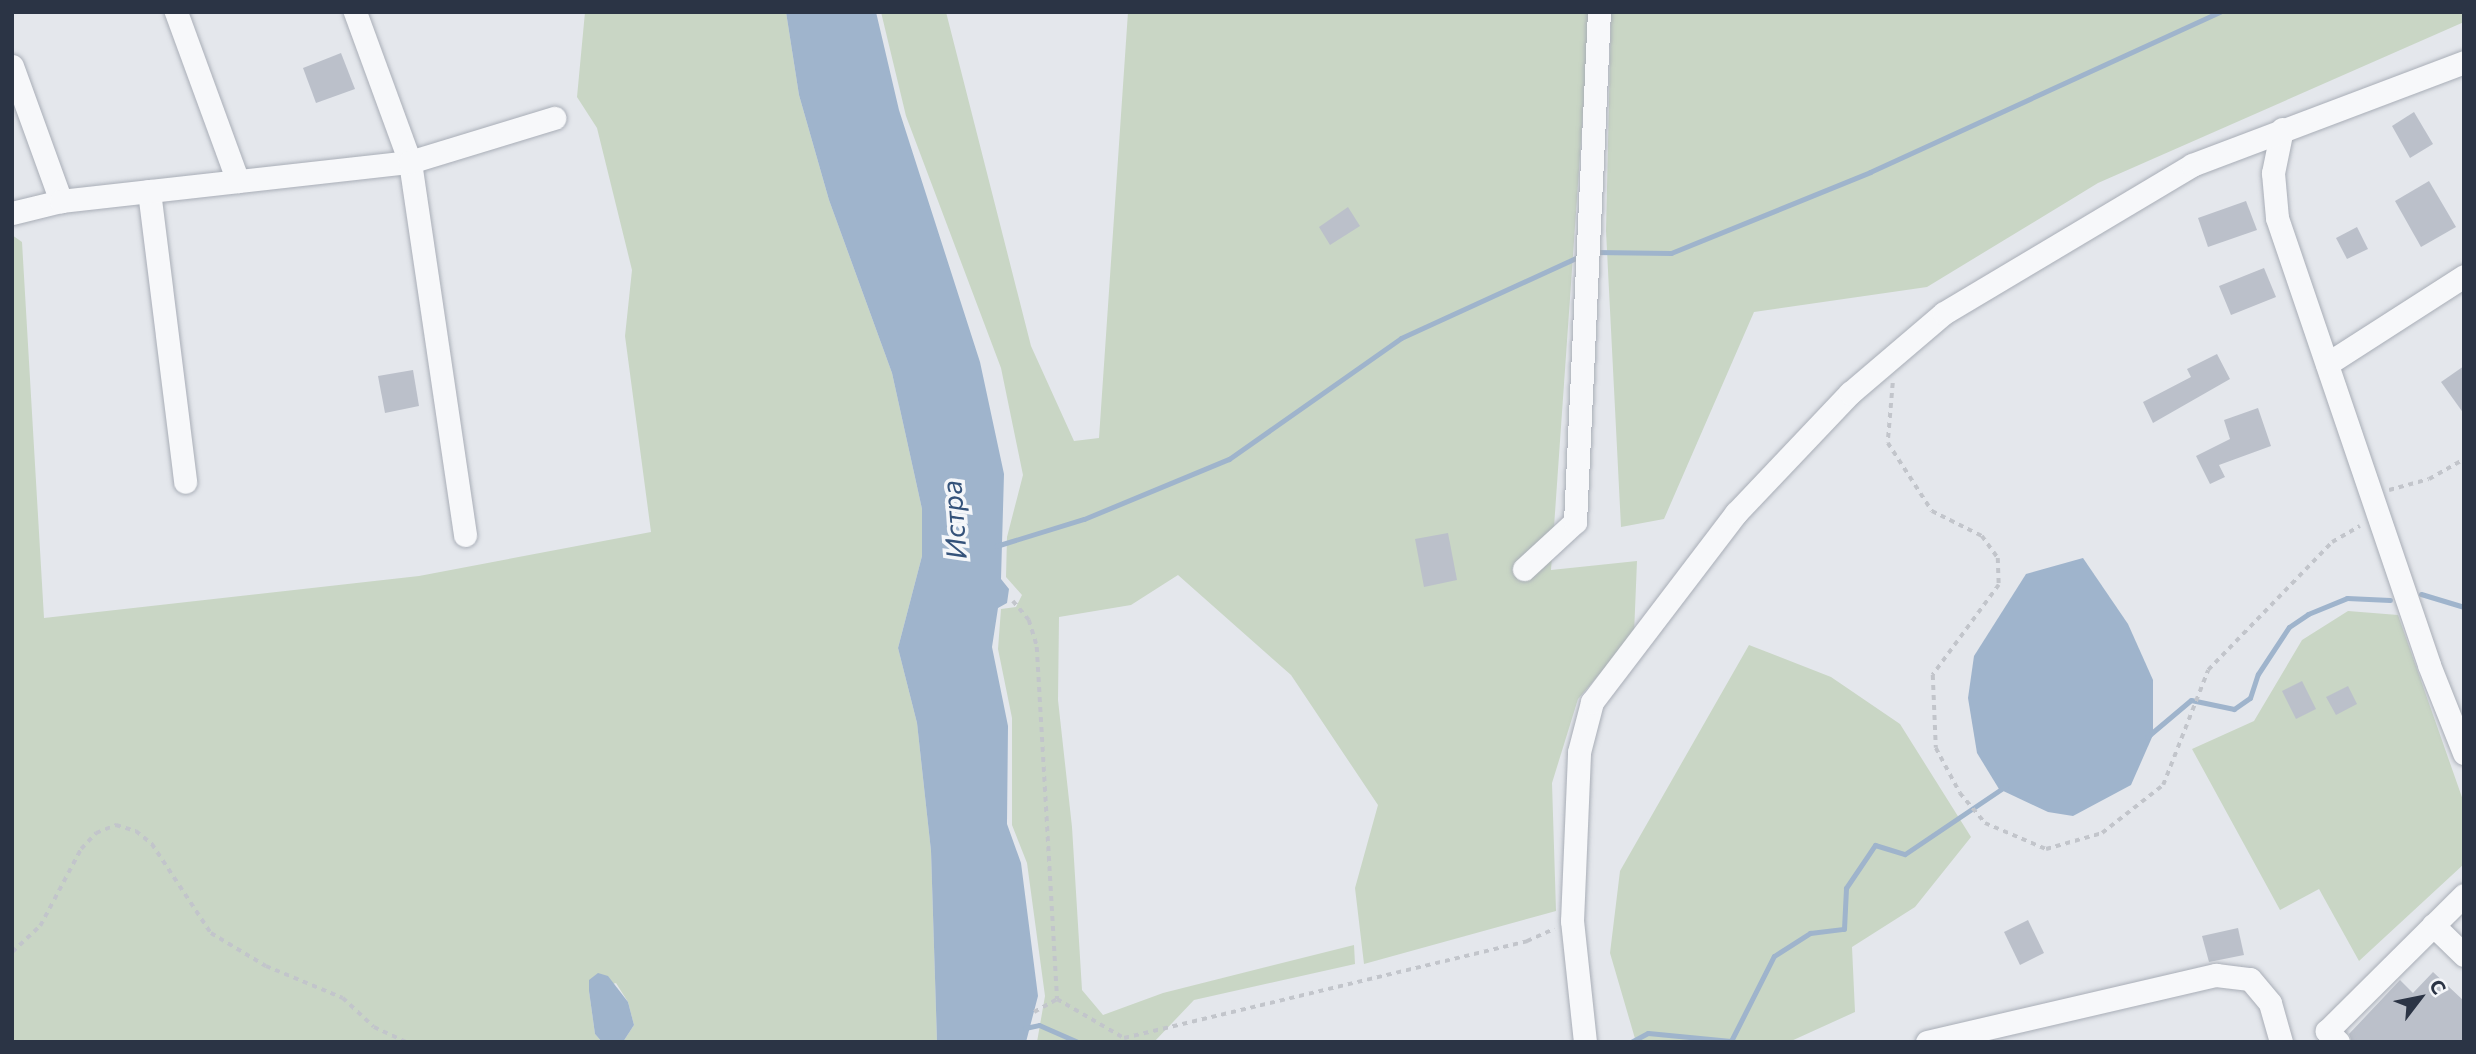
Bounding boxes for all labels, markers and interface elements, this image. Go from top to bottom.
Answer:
water label: Истра [933,479,973,561]
north arrow [2385,963,2455,1033]
text: С [2425,975,2451,998]

